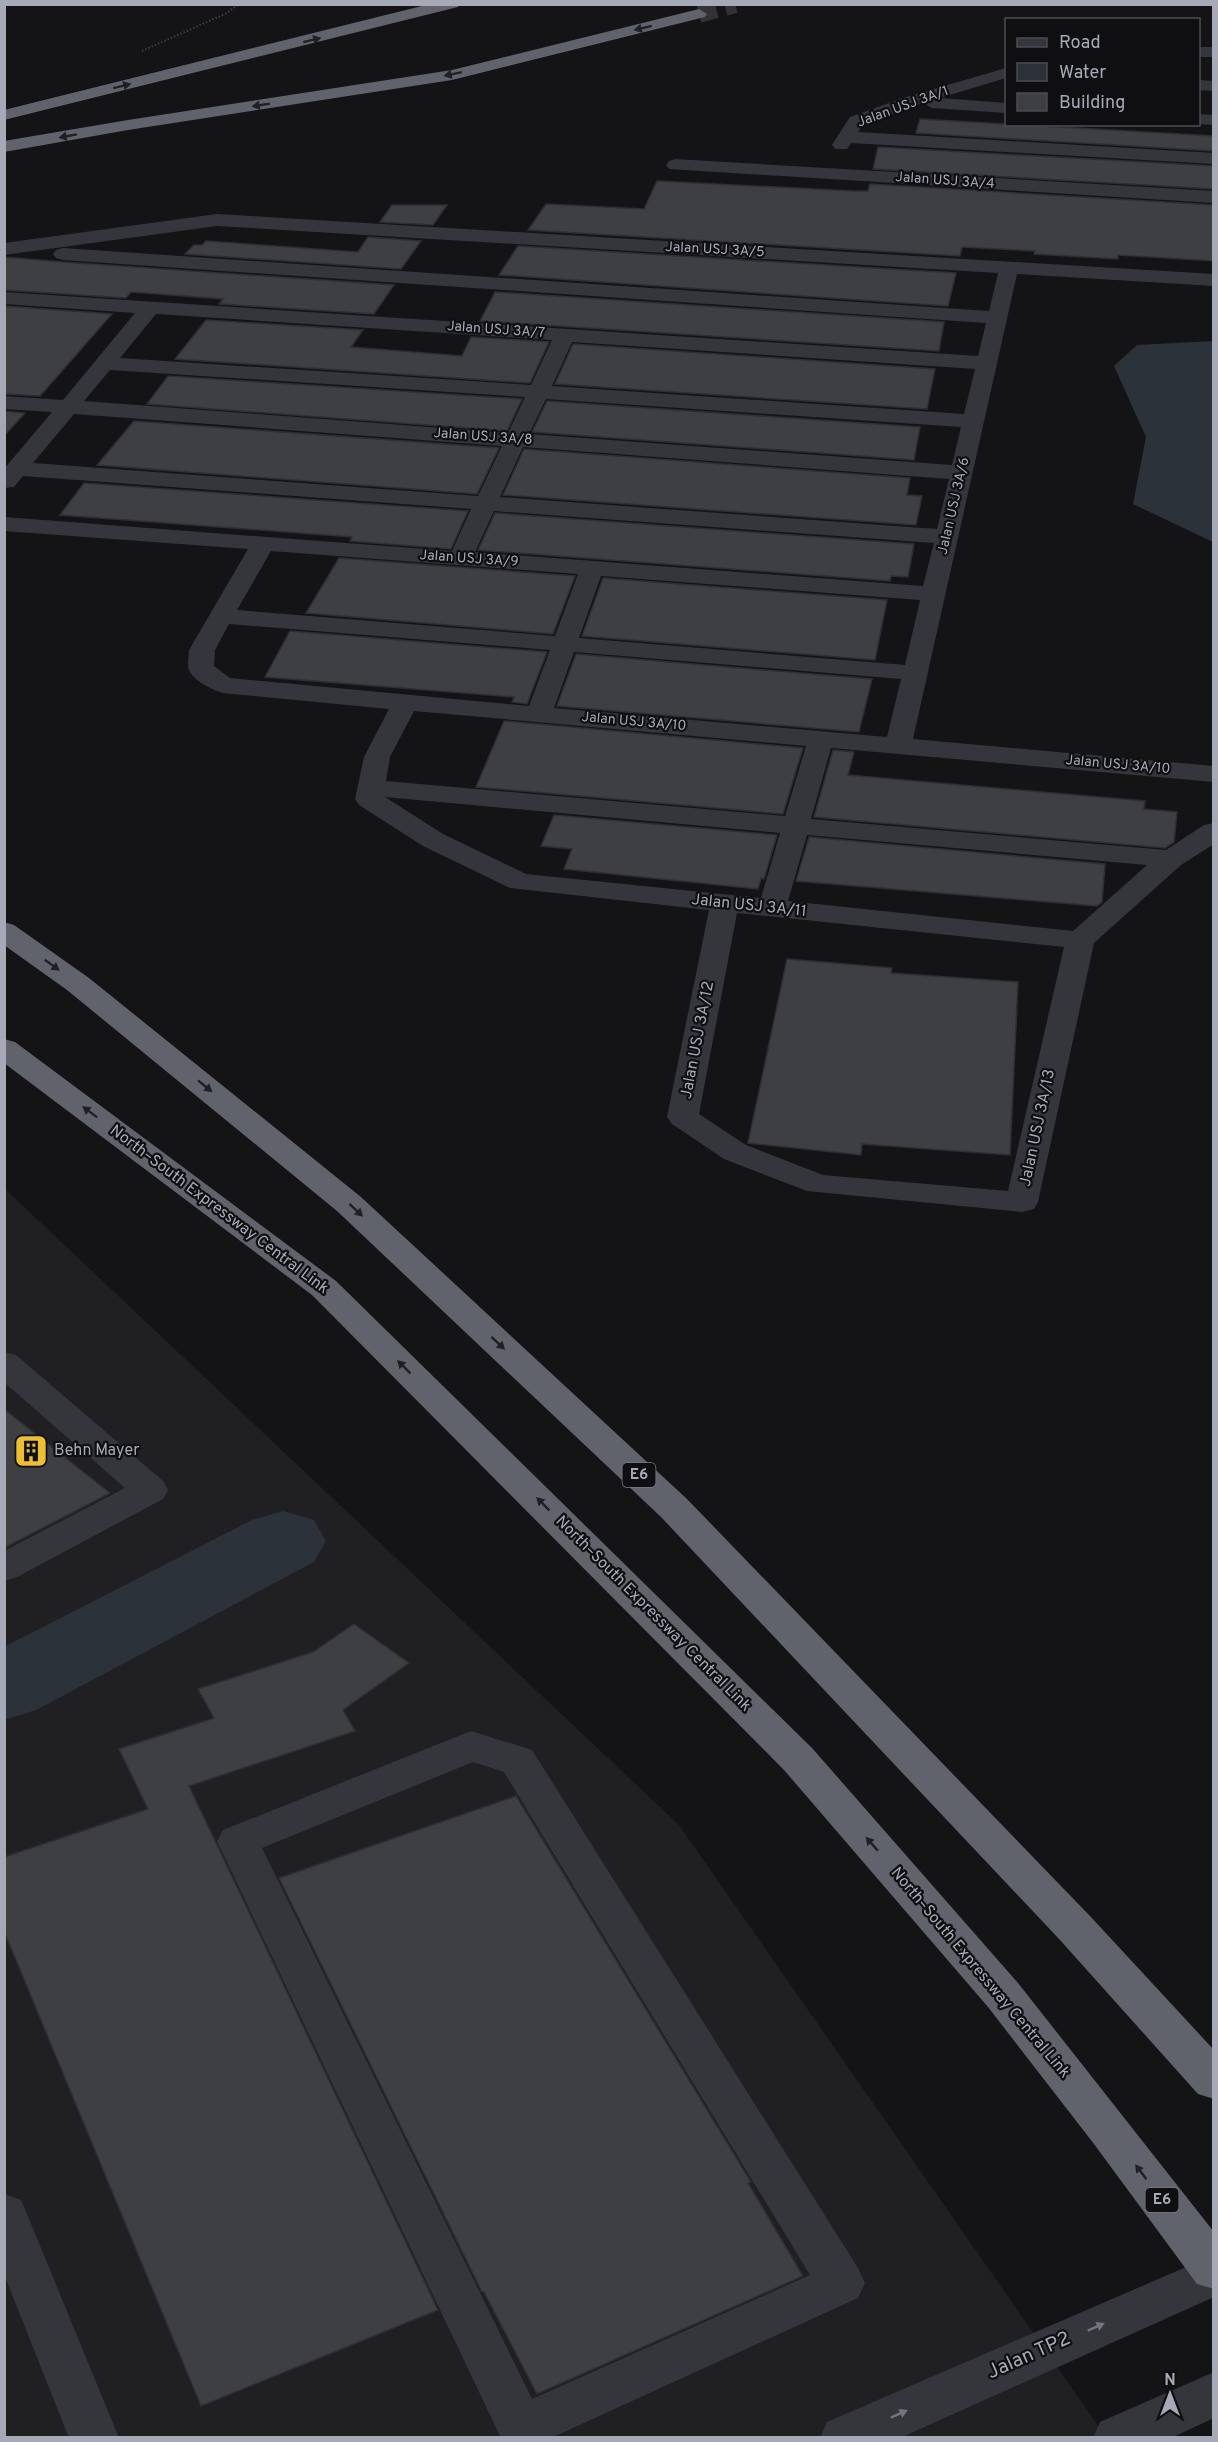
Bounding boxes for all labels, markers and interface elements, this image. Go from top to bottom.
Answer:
legend [1005,18,1200,126]
one-way arrow [633,24,652,34]
text: Road [1059,32,1101,55]
one-way arrow [303,34,321,44]
text: Water [1059,62,1106,85]
one-way arrow [443,70,462,79]
one-way arrow [113,80,132,90]
street label: Jalan USJ 3A/1 [855,83,951,131]
text: Building [1059,92,1125,115]
one-way arrow [251,100,270,109]
one-way arrow [58,132,77,141]
street label: Jalan USJ 3A/4 [895,169,995,193]
street label: Jalan USJ 3A/5 [665,239,765,261]
street label: Jalan USJ 3A/7 [446,318,546,342]
street label: Jalan USJ 3A/8 [433,425,533,449]
street label: Jalan USJ 3A/6 [935,456,973,556]
street label: Jalan USJ 3A/9 [419,547,519,571]
street label: Jalan USJ 3A/10 [581,709,687,735]
street label: Jalan USJ 3A/10 [1065,752,1171,778]
street label: Jalan USJ 3A/11 [690,890,808,922]
one-way arrow [44,959,60,970]
street label: Jalan USJ 3A/12 [677,979,719,1101]
street label: Jalan USJ 3A/13 [1016,1067,1060,1189]
one-way arrow [197,1080,212,1092]
one-way arrow [82,1106,98,1119]
street label: North–South Expressway Central Link [105,1121,333,1299]
one-way arrow [348,1202,362,1216]
one-way arrow [490,1336,505,1349]
one-way arrow [398,1360,412,1374]
building icon: Behn Mayer [13,1433,49,1469]
place label: Behn Mayer [54,1441,139,1461]
road number: E6 [622,1463,656,1487]
one-way arrow [535,1497,550,1511]
street label: North–South Expressway Central Link [551,1512,755,1716]
one-way arrow [866,1837,879,1852]
street label: North–South Expressway Central Link [886,1863,1074,2083]
one-way arrow [1134,2164,1147,2180]
road number: E6 [1146,2188,1178,2212]
one-way arrow [1088,2322,1105,2331]
street label: Jalan TP2 [983,2326,1075,2386]
north arrow [1140,2364,1200,2424]
text: N [1164,2371,1176,2391]
one-way arrow [890,2409,908,2419]

